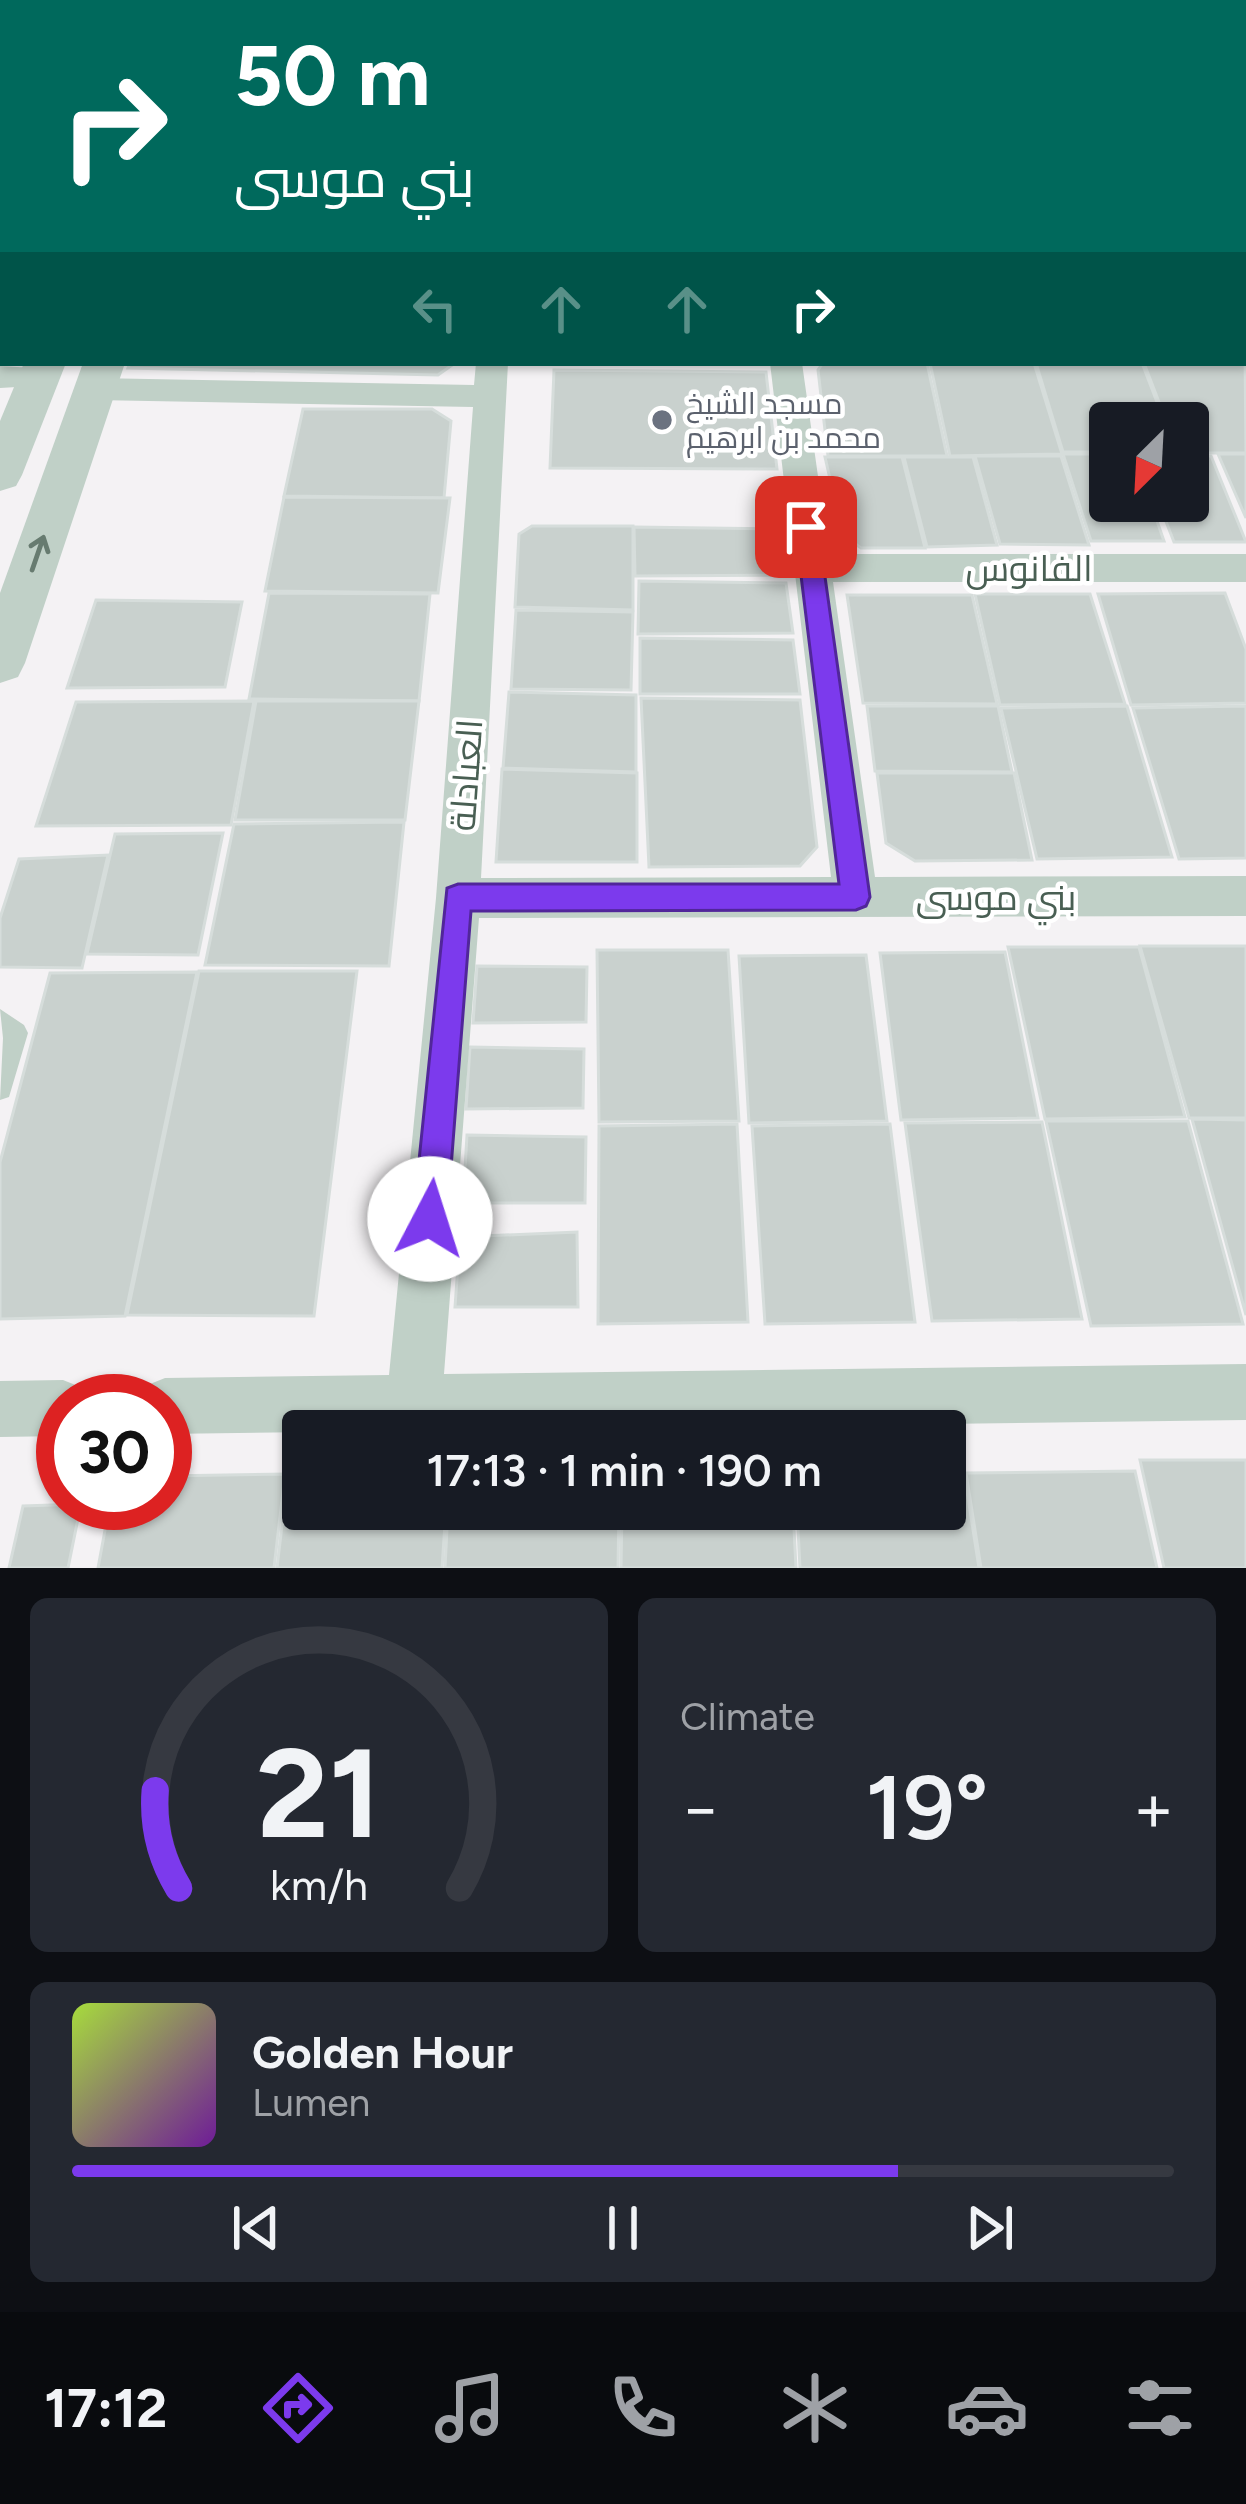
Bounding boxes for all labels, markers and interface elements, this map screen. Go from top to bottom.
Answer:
text: 50 m [234,25,430,126]
icon: right [36,48,192,204]
text: بني موسى [234,146,475,211]
icon: left [402,276,468,342]
icon: ahead [528,276,594,342]
icon: ahead [654,276,720,342]
icon: right [780,276,846,342]
place label: مسجد الشيخ محمد بن ابرهيم [686,385,881,458]
north arrow [1089,402,1209,522]
map controls [1089,402,1209,522]
marker: مسجد الشيخ محمد بن ابرهيم [649,407,675,433]
pin [755,476,857,578]
icon: arrive [773,494,839,560]
one-way arrow [29,535,50,572]
street label: الفانوس [965,547,1093,590]
street label: العبادلة [441,718,491,832]
street label: بني موسى [916,876,1076,926]
position arrow [367,1156,493,1282]
speed limit sign: 30 [36,1374,192,1530]
text: 17:13 · 1 min · 190 m [426,1443,822,1497]
text: Climate [680,1693,815,1740]
text: 21 [257,1718,381,1868]
text: 19° [865,1753,989,1862]
text: − [680,1768,721,1848]
text: + [1133,1768,1174,1848]
text: km/h [270,1859,368,1911]
text: Golden Hour [252,2025,513,2079]
text: Lumen [252,2079,370,2126]
icon: previous [223,2195,289,2261]
icon: pause [590,2195,656,2261]
icon: next [957,2195,1023,2261]
icon: directions [256,2366,340,2450]
icon: music [428,2366,512,2450]
icon: phone [601,2366,685,2450]
icon: climate [773,2366,857,2450]
icon: car [945,2366,1029,2450]
icon: filters [1118,2366,1202,2450]
text: 17:12 [44,2376,167,2441]

